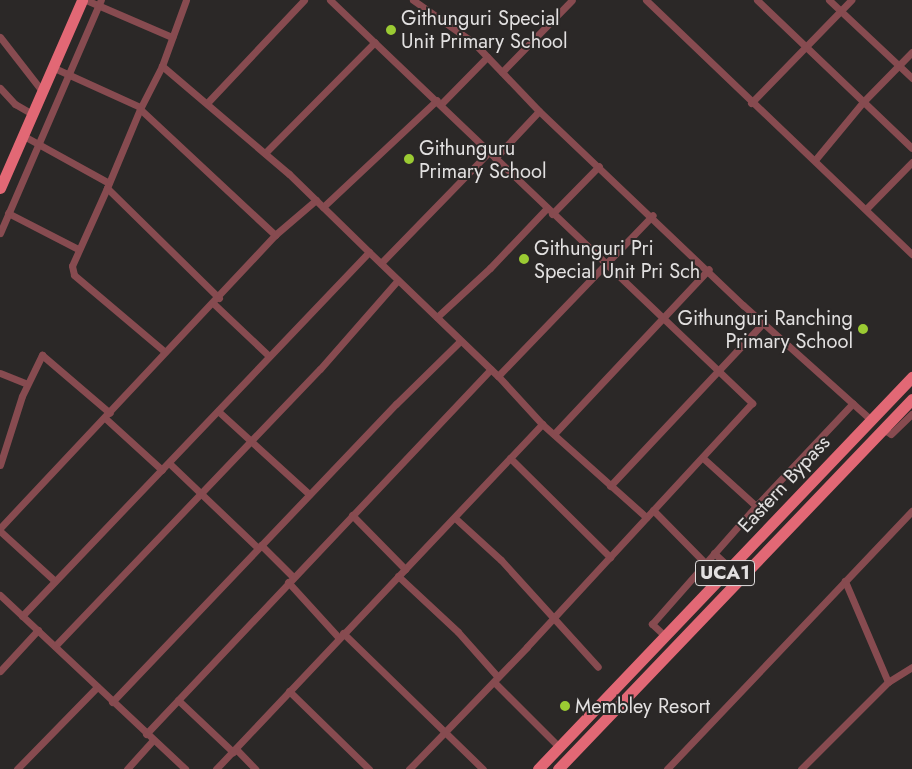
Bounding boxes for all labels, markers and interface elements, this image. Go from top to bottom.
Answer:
place label: Githunguri Special Unit Primary School [401,6,568,53]
marker: Githunguri Special Unit Primary School [385,24,397,36]
place label: Githunguru Primary School [419,136,547,183]
marker: Githunguru Primary School [403,153,415,165]
place label: Githunguri Pri Special Unit Pri Sch [534,236,700,283]
marker: Githunguri Pri Special Unit Pri Sch [518,253,530,265]
place label: Githunguri Ranching Primary School [678,306,853,353]
marker: Githunguri Ranching Primary School [857,323,869,335]
street label: Eastern Bypass [733,430,835,538]
road number: UCA1 [695,556,755,590]
place label: Membley Resort [575,694,710,718]
marker: Membley Resort [559,700,571,712]

